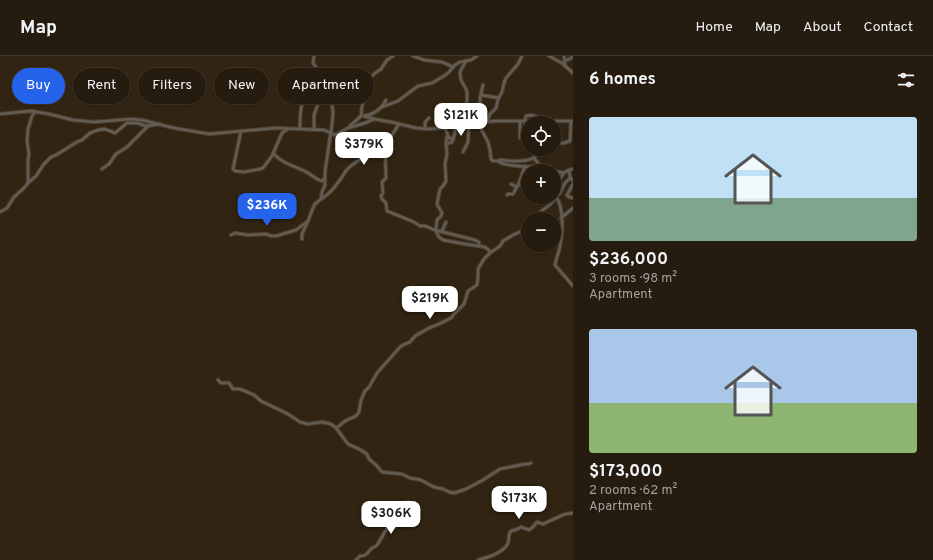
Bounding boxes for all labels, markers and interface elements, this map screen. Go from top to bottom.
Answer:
text: Map [20,16,57,40]
text: Home [696,19,733,36]
text: Map [755,19,781,36]
text: About [803,19,842,36]
text: Contact [864,19,913,36]
chip: Buy [12,68,65,104]
chip: Rent [73,68,130,104]
chip: Filters [138,68,206,104]
chip: New [214,68,269,104]
chip: Apartment [277,68,374,104]
text: 6 homes [589,69,656,91]
icon: filters [895,69,917,91]
pin: $121K [433,103,489,137]
text: $121K [443,108,479,124]
map controls [521,116,561,252]
button: locate [521,116,561,156]
pin: $379K [336,132,392,166]
text: $379K [344,137,384,153]
icon: home [717,143,789,215]
button: + [521,164,561,204]
pin: $236K [239,193,295,227]
text: $236K [247,198,287,214]
button: − [521,212,561,252]
text: $236,000 [589,249,668,271]
text: 3 rooms · 98 m² [589,271,677,287]
pin: $219K [402,286,458,320]
text: Apartment [589,287,652,303]
text: $219K [411,291,449,307]
icon: home [717,355,789,427]
text: $173,000 [589,461,663,483]
text: 2 rooms · 62 m² [589,483,677,499]
pin: $173K [491,486,547,520]
text: $173K [501,491,537,507]
text: Apartment [589,499,652,515]
pin: $306K [363,501,419,535]
text: $306K [370,506,412,522]

